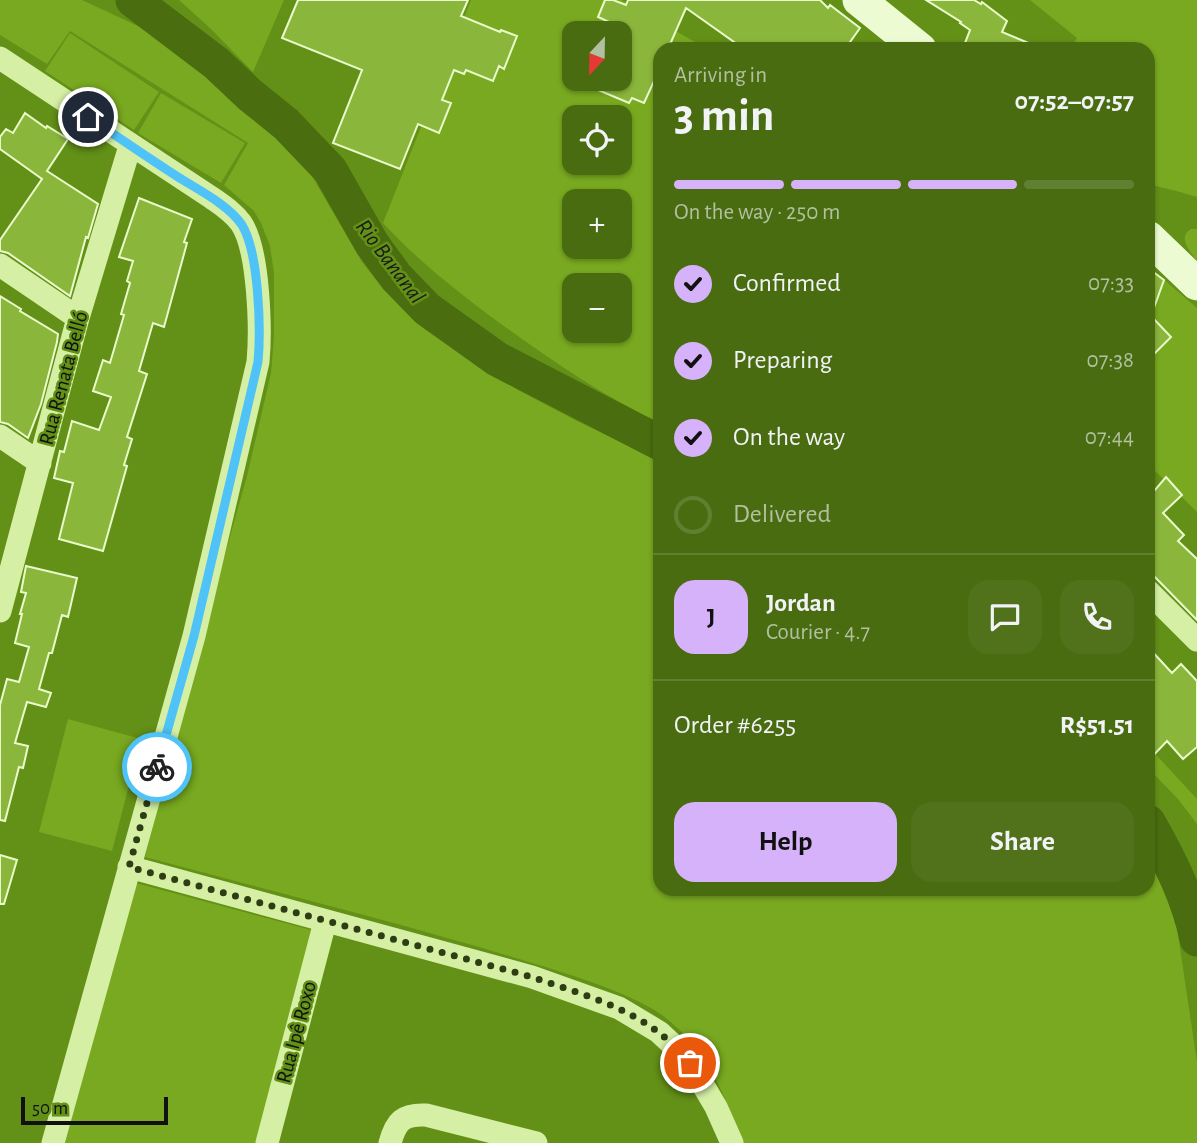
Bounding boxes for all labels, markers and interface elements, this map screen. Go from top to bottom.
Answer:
north arrow [562,21,632,91]
map controls [562,21,632,343]
text: Arriving in [674,64,767,87]
pin [58,87,118,147]
text: 07:52–07:57 [1015,88,1134,114]
text: 3 min [674,93,774,139]
icon: home [69,98,107,136]
button: locate [562,105,632,175]
button: + [562,189,632,259]
text: On the way · 250 m [674,201,841,224]
water label: Rio Bananal [351,215,429,309]
icon: check [674,265,712,303]
text: Confirmed [733,270,841,296]
text: 07:33 [1088,272,1134,295]
button: − [562,273,632,343]
street label: Rua Renata Belló [36,309,91,447]
icon: check [674,342,712,380]
text: Preparing [733,347,832,373]
text: 07:38 [1087,349,1134,372]
icon: check [674,419,712,457]
text: On the way [733,424,845,450]
text: 07:44 [1085,426,1134,449]
text: Delivered [733,501,831,527]
button: chat [968,580,1042,654]
button: phone [1060,580,1134,654]
text: Jordan [766,590,836,616]
text: J [707,604,715,630]
text: Courier · 4.7 [766,621,870,644]
text: Order #6255 [674,712,796,738]
text: R$51.51 [1060,712,1134,738]
courier [122,732,192,802]
icon: bike [138,748,176,786]
button: Help [674,802,897,882]
button: Share [911,802,1134,882]
street label: Rua Ipê Roxo [273,979,320,1085]
pin [660,1033,720,1093]
icon: bag [671,1044,709,1082]
scale bar [21,1094,168,1126]
text: 50 m [32,1099,68,1118]

